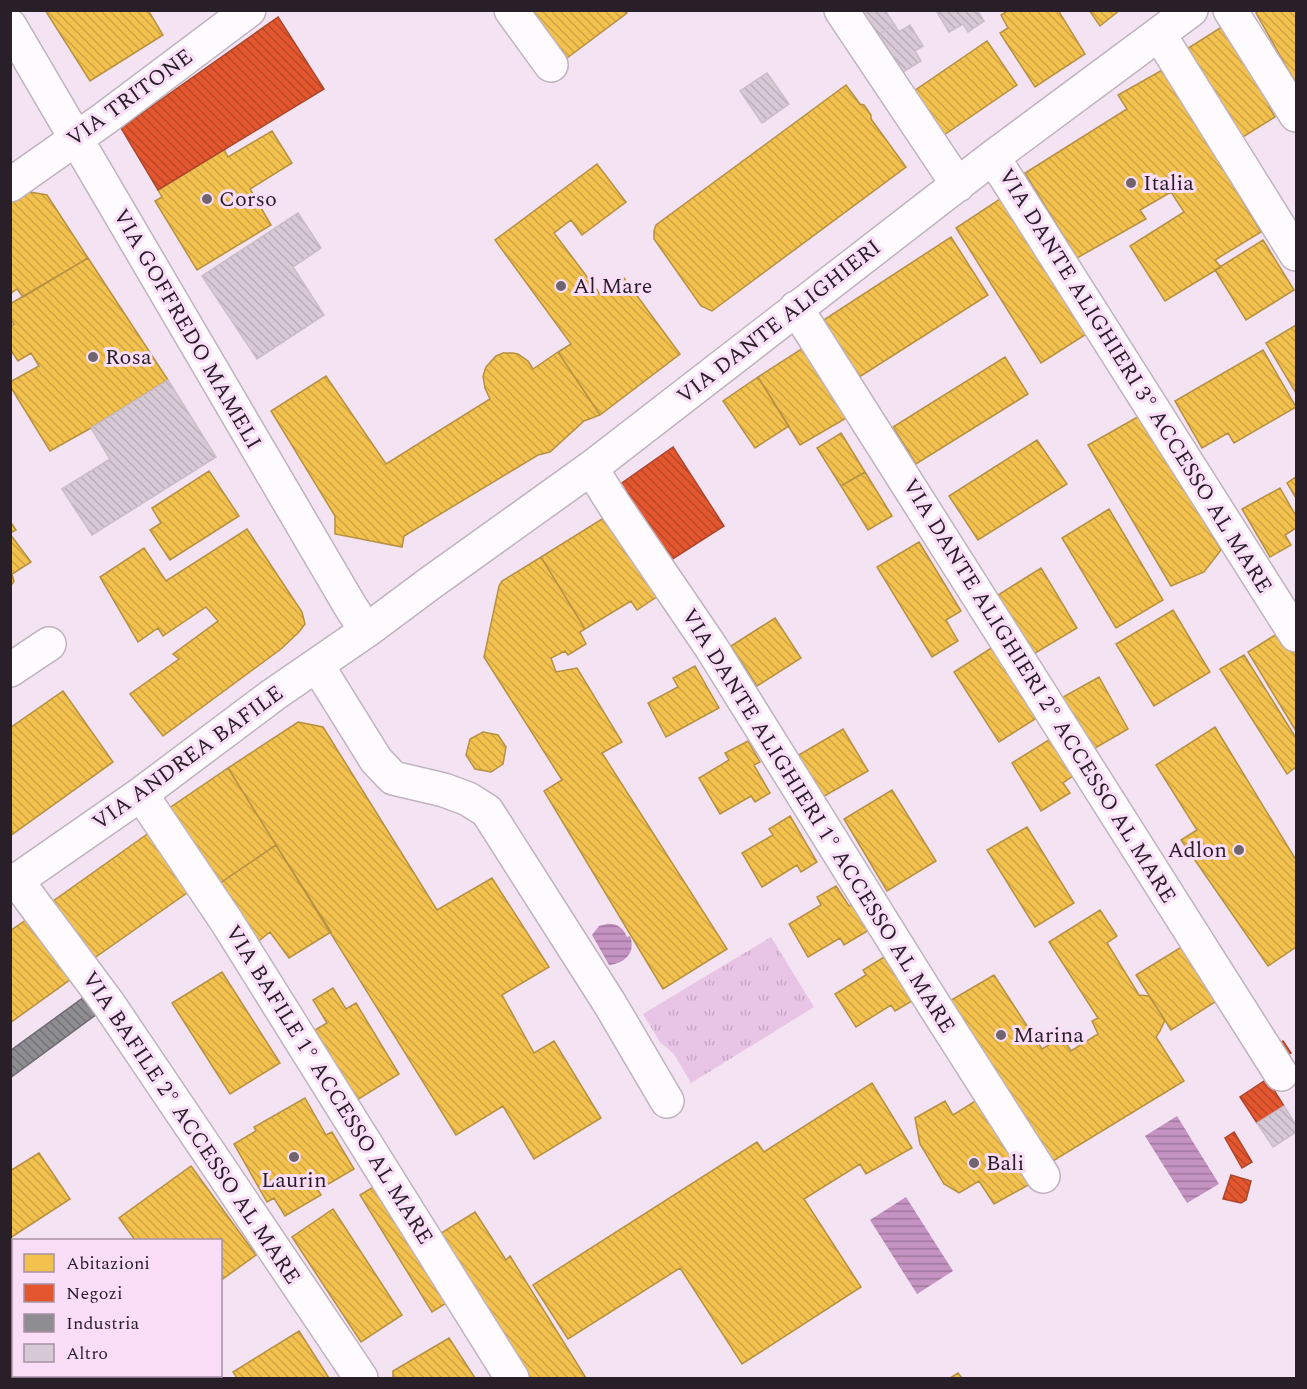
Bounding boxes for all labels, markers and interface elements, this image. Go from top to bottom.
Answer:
street label: VIA TRITONE [60,41,200,155]
street label: VIA DANTE ALIGHIERI 3° ACCESSO AL MARE [990,162,1280,600]
place label: Italia [1143,167,1194,200]
marker: Italia [1124,176,1138,190]
place label: Corso [219,183,277,216]
marker: Corso [200,192,214,206]
street label: VIA GOFFREDO MAMELI [104,202,270,456]
street label: VIA DANTE ALIGHIERI [670,232,888,412]
place label: Al Mare [573,270,653,303]
marker: Al Mare [554,279,568,293]
place label: Rosa [105,341,152,374]
marker: Rosa [86,350,100,364]
street label: VIA DANTE ALIGHIERI 2° ACCESSO AL MARE [894,472,1184,910]
street label: VIA DANTE ALIGHIERI 1° ACCESSO AL MARE [673,602,963,1040]
street label: VIA ANDREA BAFILE [86,677,290,839]
place label: Adlon [1167,834,1227,867]
marker: Adlon [1232,843,1246,857]
street label: VIA BAFILE 1° ACCESSO AL MARE [217,919,441,1251]
street label: VIA BAFILE 2° ACCESSO AL MARE [73,965,309,1291]
place label: Marina [1013,1019,1084,1052]
marker: Marina [994,1028,1008,1042]
place label: Bali [986,1147,1024,1180]
marker: Laurin [287,1150,301,1164]
marker: Bali [967,1156,981,1170]
place label: Laurin [261,1164,327,1197]
legend [12,1239,222,1377]
text: Abitazioni [66,1250,150,1277]
text: Negozi [66,1280,123,1307]
text: Industria [66,1310,140,1337]
text: Altro [66,1340,108,1367]

